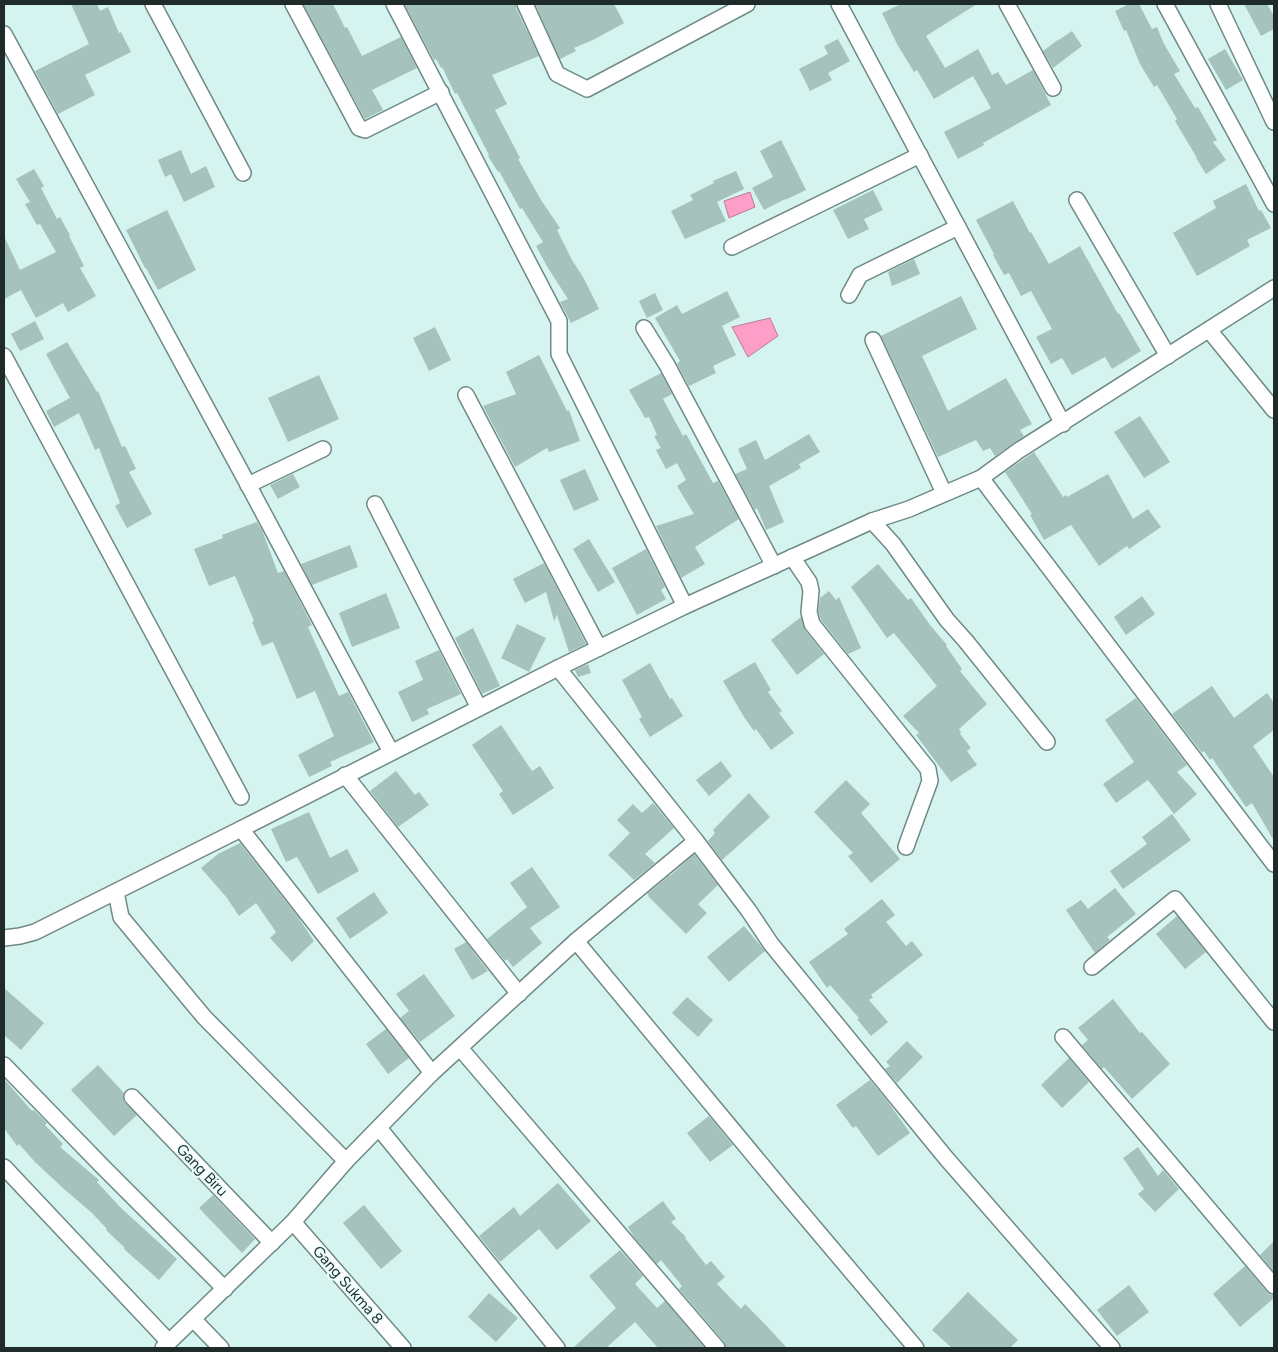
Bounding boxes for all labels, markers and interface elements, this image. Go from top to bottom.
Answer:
street label: Gang Biru [173,1140,231,1200]
street label: Gang Sukma 8 [309,1242,387,1328]

